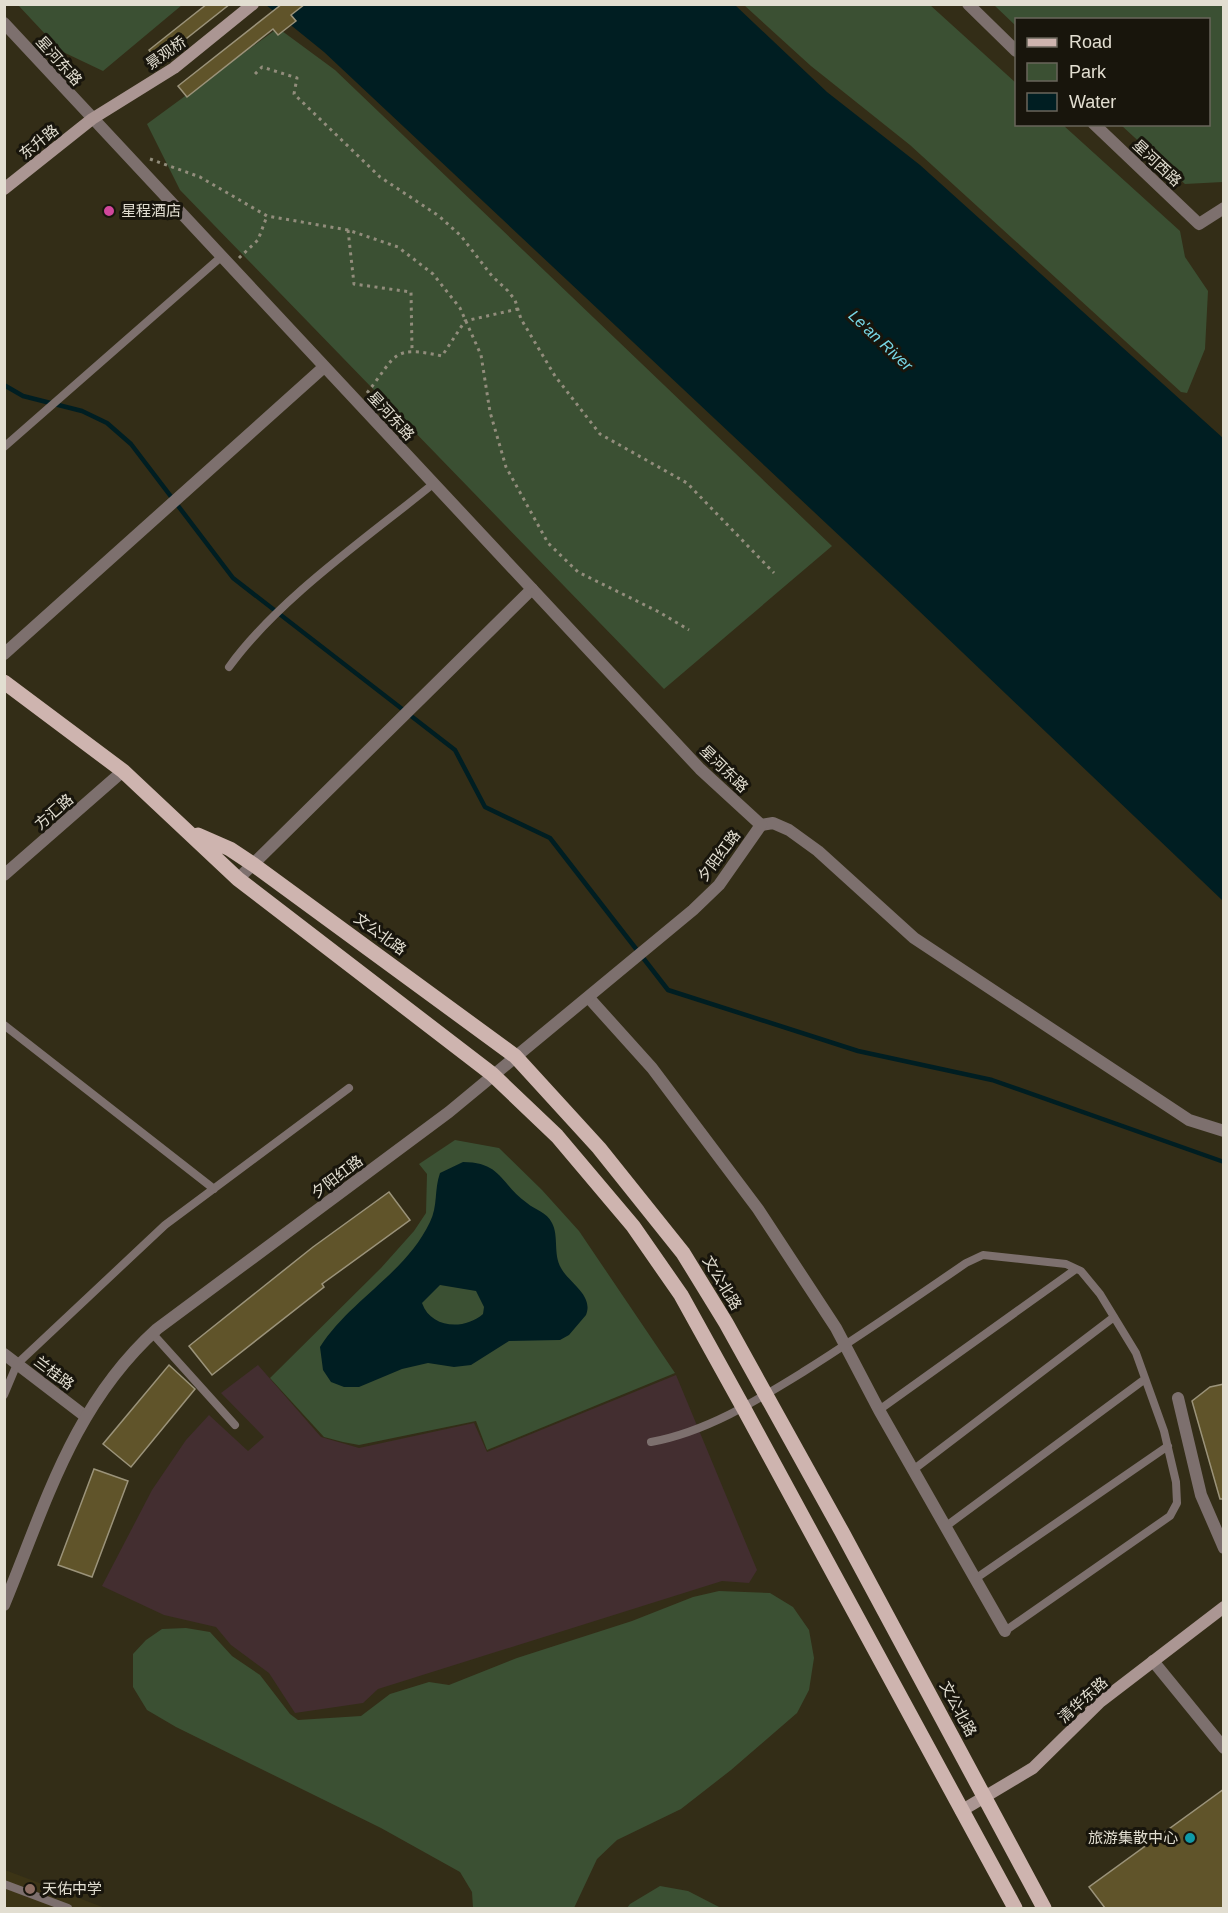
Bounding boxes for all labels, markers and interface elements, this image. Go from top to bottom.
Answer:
legend [1015,18,1210,126]
text: Road [1069,32,1112,52]
street label: 星河东路 [33,33,86,89]
street label: 景观桥 [142,33,189,72]
text: Park [1069,62,1107,82]
text: Water [1069,92,1116,112]
street label: 东升路 [16,121,62,162]
street label: 星河西路 [1130,136,1185,189]
place label: 星程酒店 [121,202,181,219]
marker: 星程酒店 [102,204,116,218]
water label: Le'an River [845,307,916,374]
street label: 星河东路 [365,388,418,443]
street label: 星河东路 [697,742,752,796]
street label: 方汇路 [31,790,76,833]
street label: 夕阳红路 [694,827,743,885]
street label: 文公北路 [351,909,410,958]
street label: 夕阳红路 [308,1152,366,1201]
street label: 文公北路 [700,1253,745,1313]
street label: 兰桂路 [31,1352,77,1393]
street label: 清华东路 [1055,1673,1111,1726]
street label: 文公北路 [937,1678,980,1739]
place label: 旅游集散中心 [1088,1829,1178,1846]
marker: 旅游集散中心 [1183,1831,1197,1845]
place label: 天佑中学 [42,1880,102,1897]
marker: 天佑中学 [23,1882,37,1896]

